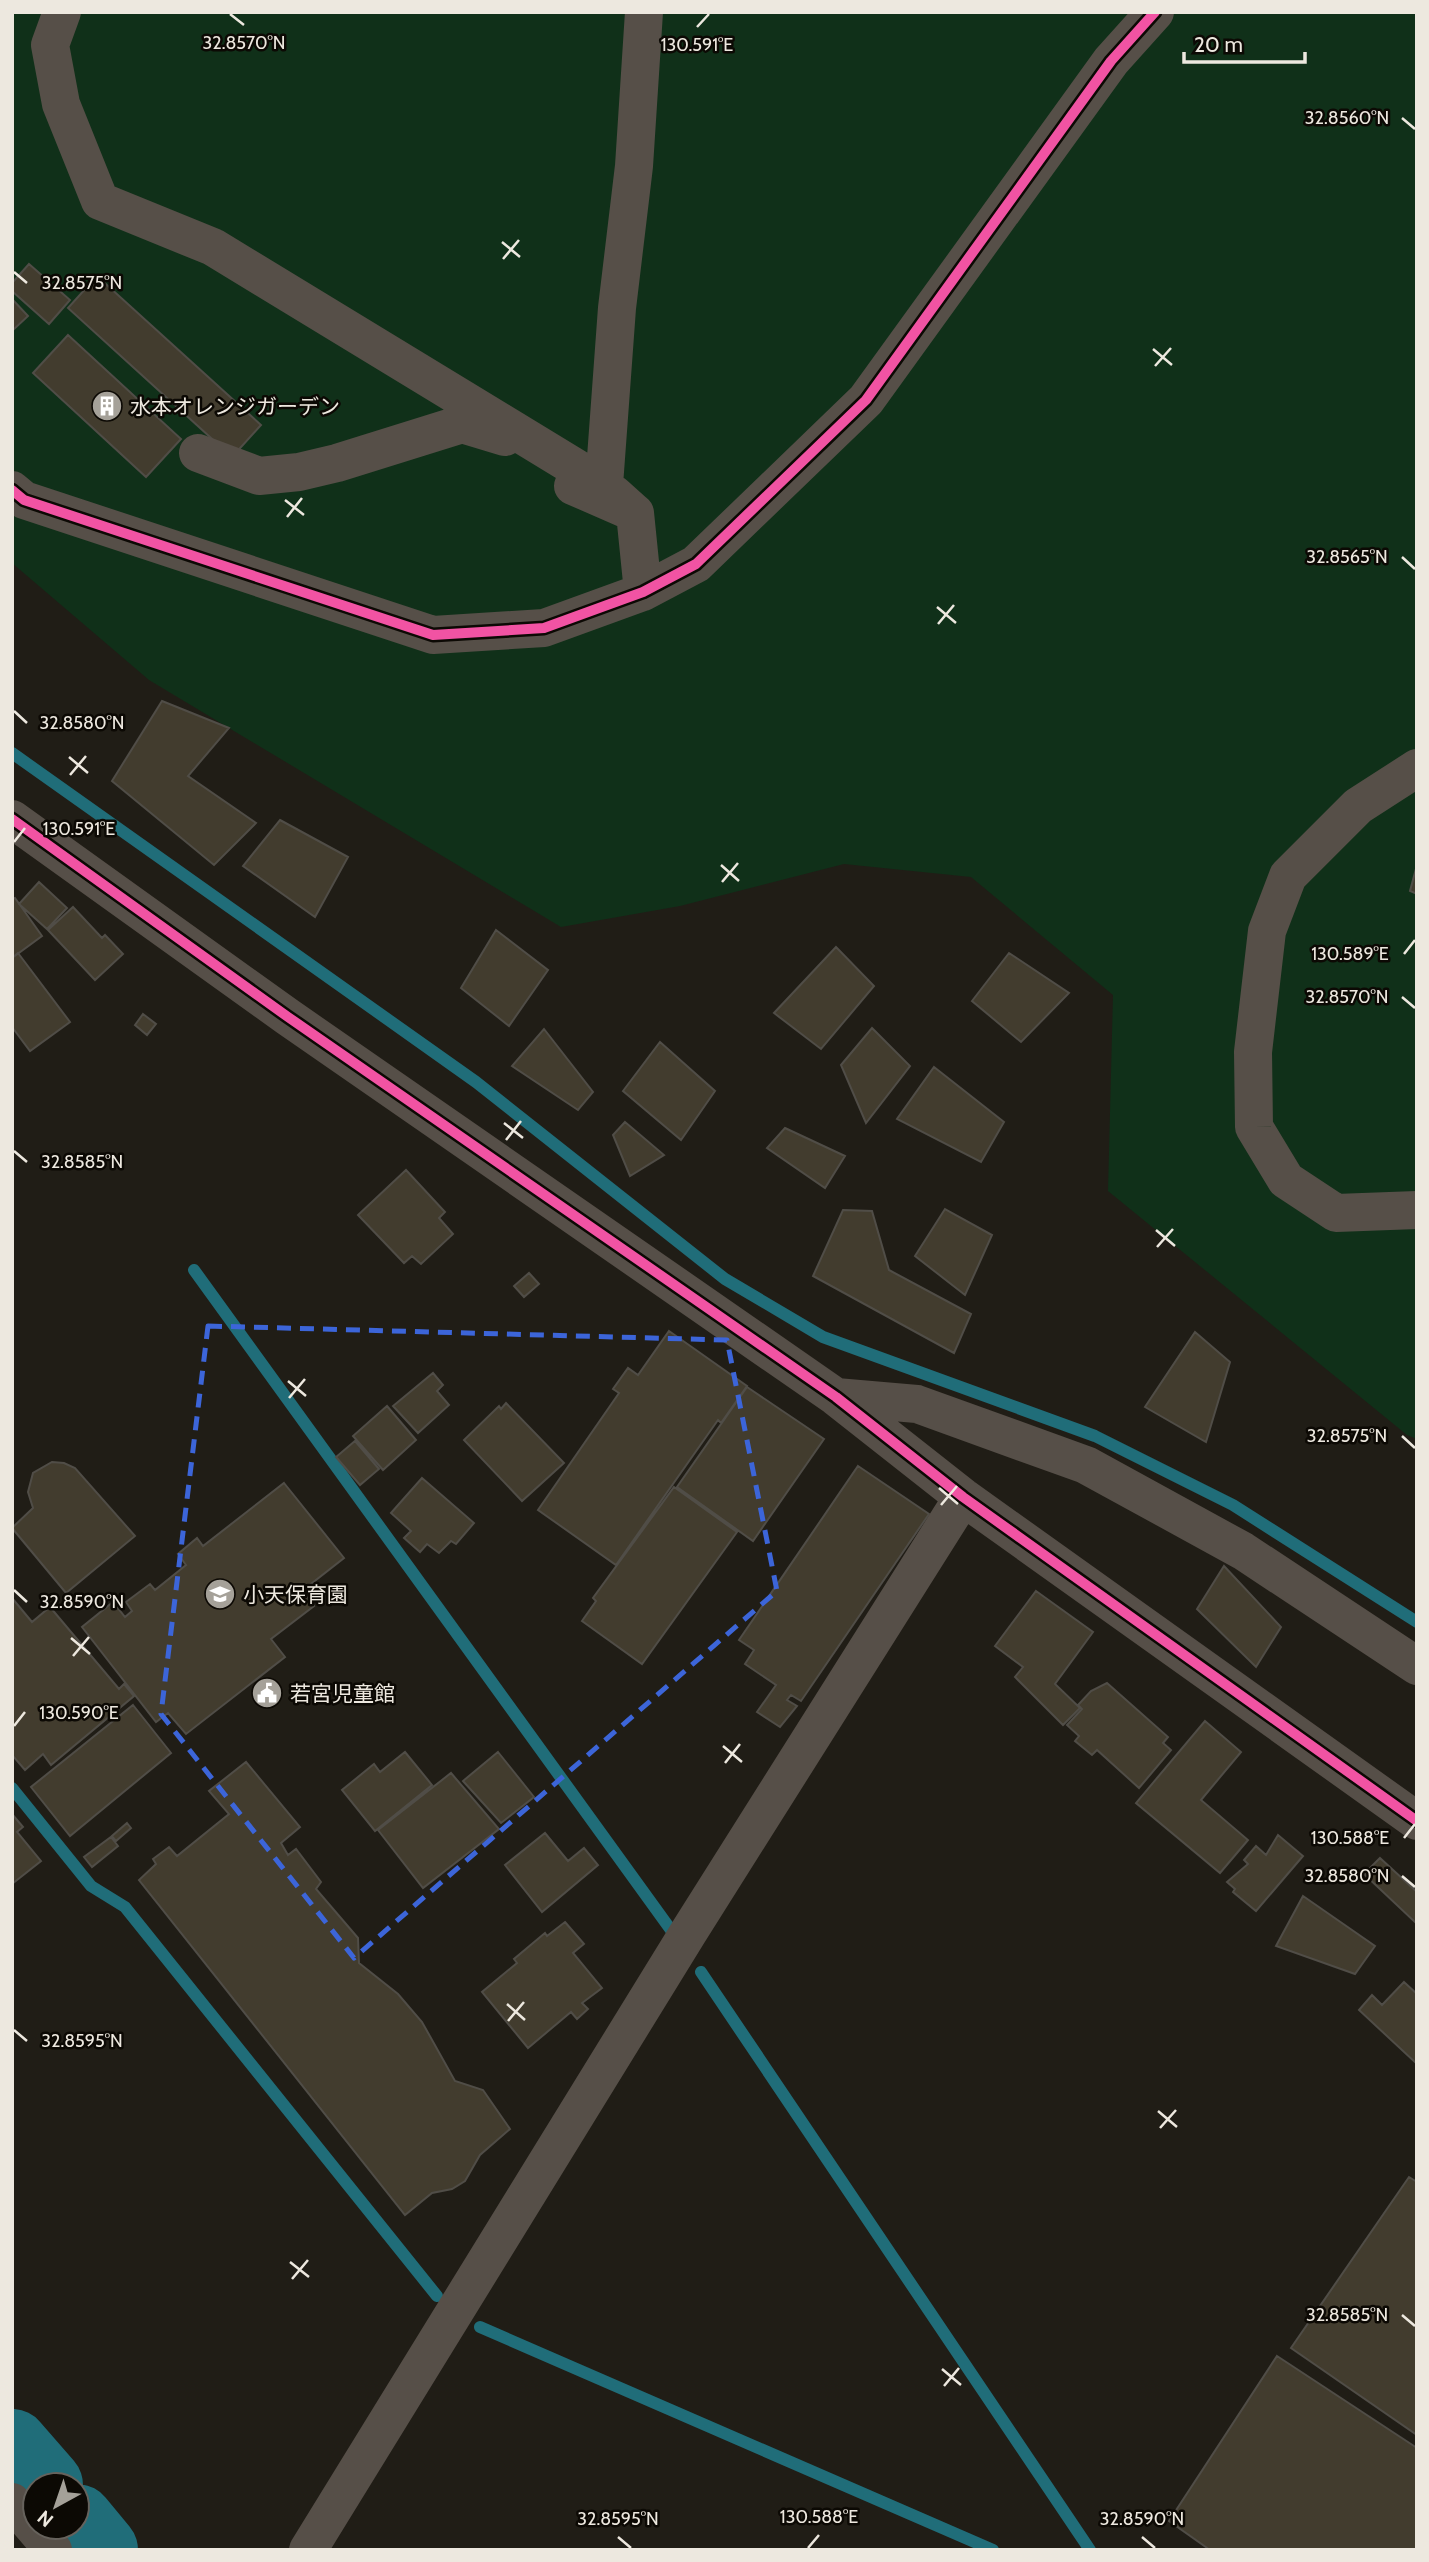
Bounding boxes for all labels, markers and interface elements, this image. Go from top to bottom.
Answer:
scale bar [1184,21,1305,65]
text: 32.8570°N [203,32,285,54]
text: 20 m [1194,32,1243,57]
text: 130.591°E [661,34,733,56]
text: 32.8560°N [1305,107,1389,129]
text: 32.8575°N [42,272,122,294]
building icon: 水本オレンジガーデン [90,389,124,423]
place label: 水本オレンジガーデン [130,394,340,419]
text: 32.8565°N [1306,546,1388,568]
text: 32.8580°N [40,712,124,734]
text: 130.591°E [43,818,115,840]
text: 130.589°E [1311,943,1389,965]
text: 32.8570°N [1306,986,1388,1008]
text: 32.8585°N [41,1151,123,1173]
text: 32.8575°N [1307,1425,1387,1447]
school or university icon: 小天保育園 [203,1577,237,1611]
place label: 小天保育園 [243,1582,348,1607]
text: 32.8590°N [40,1591,124,1613]
public building icon: 若宮児童館 [250,1676,284,1710]
place label: 若宮児童館 [290,1681,395,1706]
text: 130.590°E [39,1702,119,1724]
text: 130.588°E [1311,1827,1389,1849]
text: 32.8580°N [1305,1865,1389,1887]
text: 32.8595°N [41,2030,123,2052]
text: 32.8585°N [1306,2304,1388,2326]
north arrow [21,2471,91,2541]
text: N [33,2506,58,2532]
text: 130.588°E [780,2506,858,2528]
text: 32.8595°N [577,2508,659,2530]
text: 32.8590°N [1100,2508,1184,2530]

